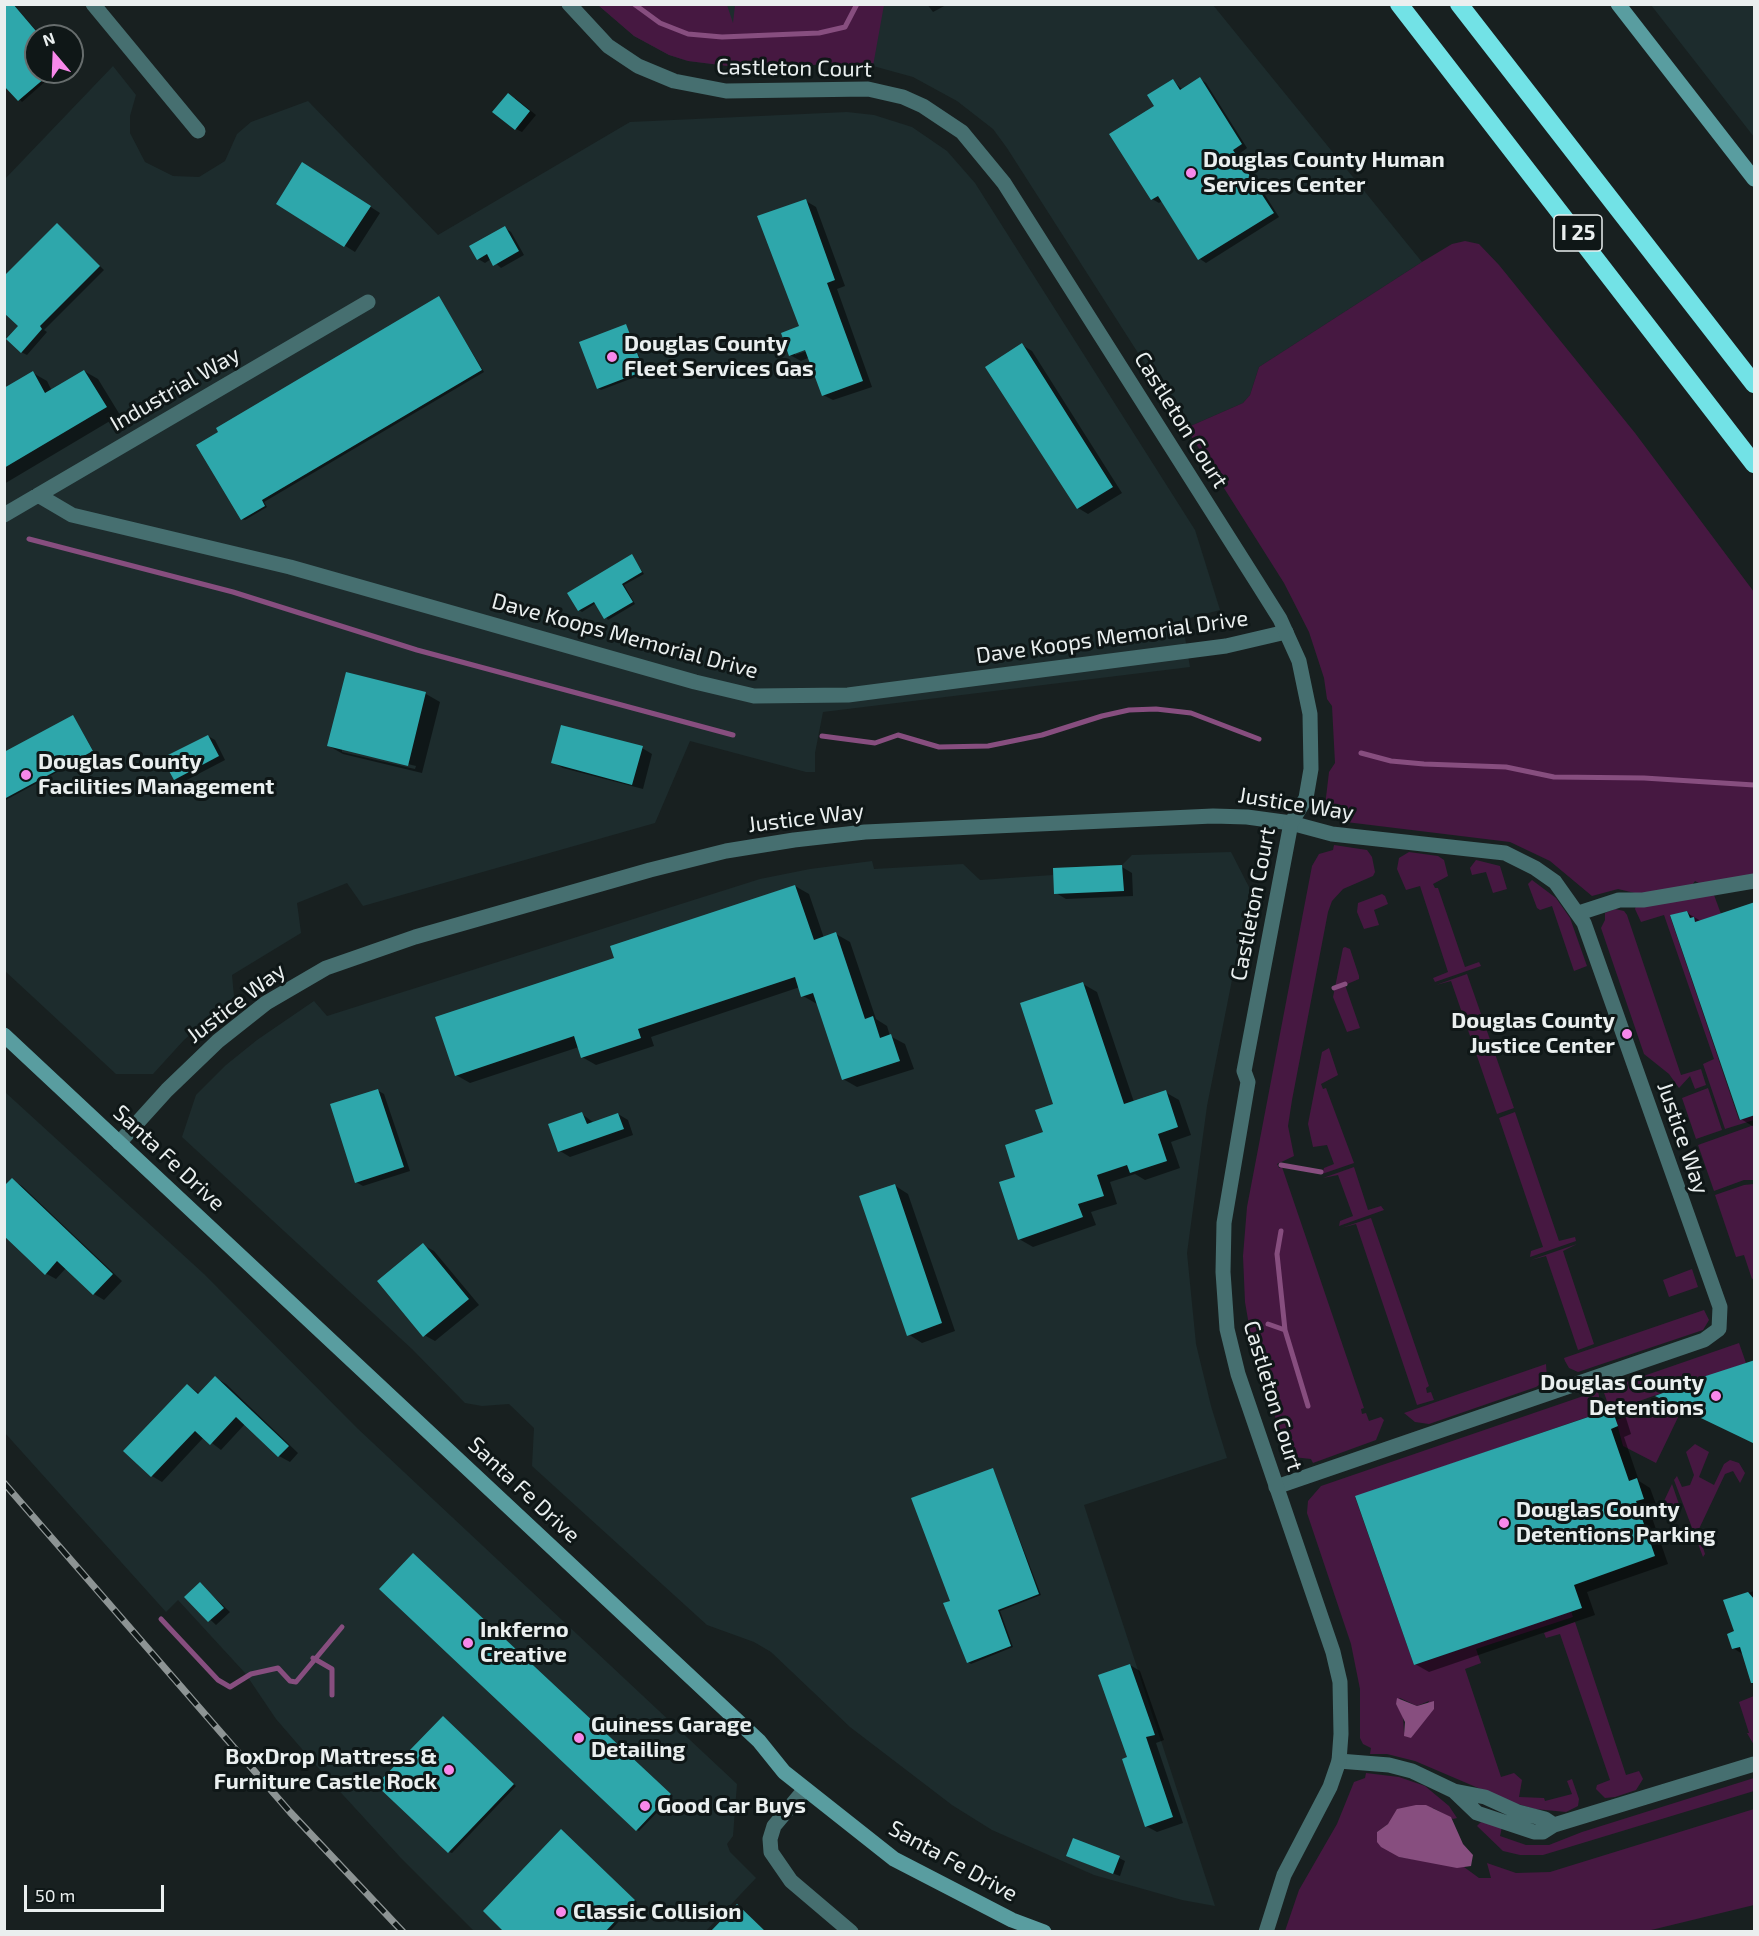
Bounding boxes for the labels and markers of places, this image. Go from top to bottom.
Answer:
place label: Douglas County Human Services Center [1203,147,1445,198]
marker: Douglas County Human Services Center [1184,166,1198,180]
place label: Douglas County Fleet Services Gas [624,331,814,382]
marker: Douglas County Fleet Services Gas [605,350,619,364]
place label: Douglas County Facilities Management [38,749,274,800]
marker: Douglas County Facilities Management [19,768,33,782]
place label: Douglas County Justice Center [1451,1008,1615,1060]
marker: Douglas County Justice Center [1620,1027,1634,1041]
place label: Douglas County Detentions [1540,1370,1704,1422]
marker: Douglas County Detentions [1709,1389,1723,1403]
place label: Douglas County Detentions Parking [1516,1497,1716,1548]
marker: Douglas County Detentions Parking [1497,1516,1511,1530]
place label: Inkferno Creative [480,1617,569,1669]
marker: Inkferno Creative [461,1636,475,1650]
place label: Guiness Garage Detailing [591,1712,752,1764]
marker: Guiness Garage Detailing [572,1731,586,1745]
place label: BoxDrop Mattress & Furniture Castle Rock [214,1744,437,1796]
marker: BoxDrop Mattress & Furniture Castle Rock [442,1763,456,1777]
place label: Good Car Buys [657,1793,806,1819]
marker: Good Car Buys [638,1799,652,1813]
place label: Classic Collision [573,1899,741,1925]
marker: Classic Collision [554,1905,568,1919]

